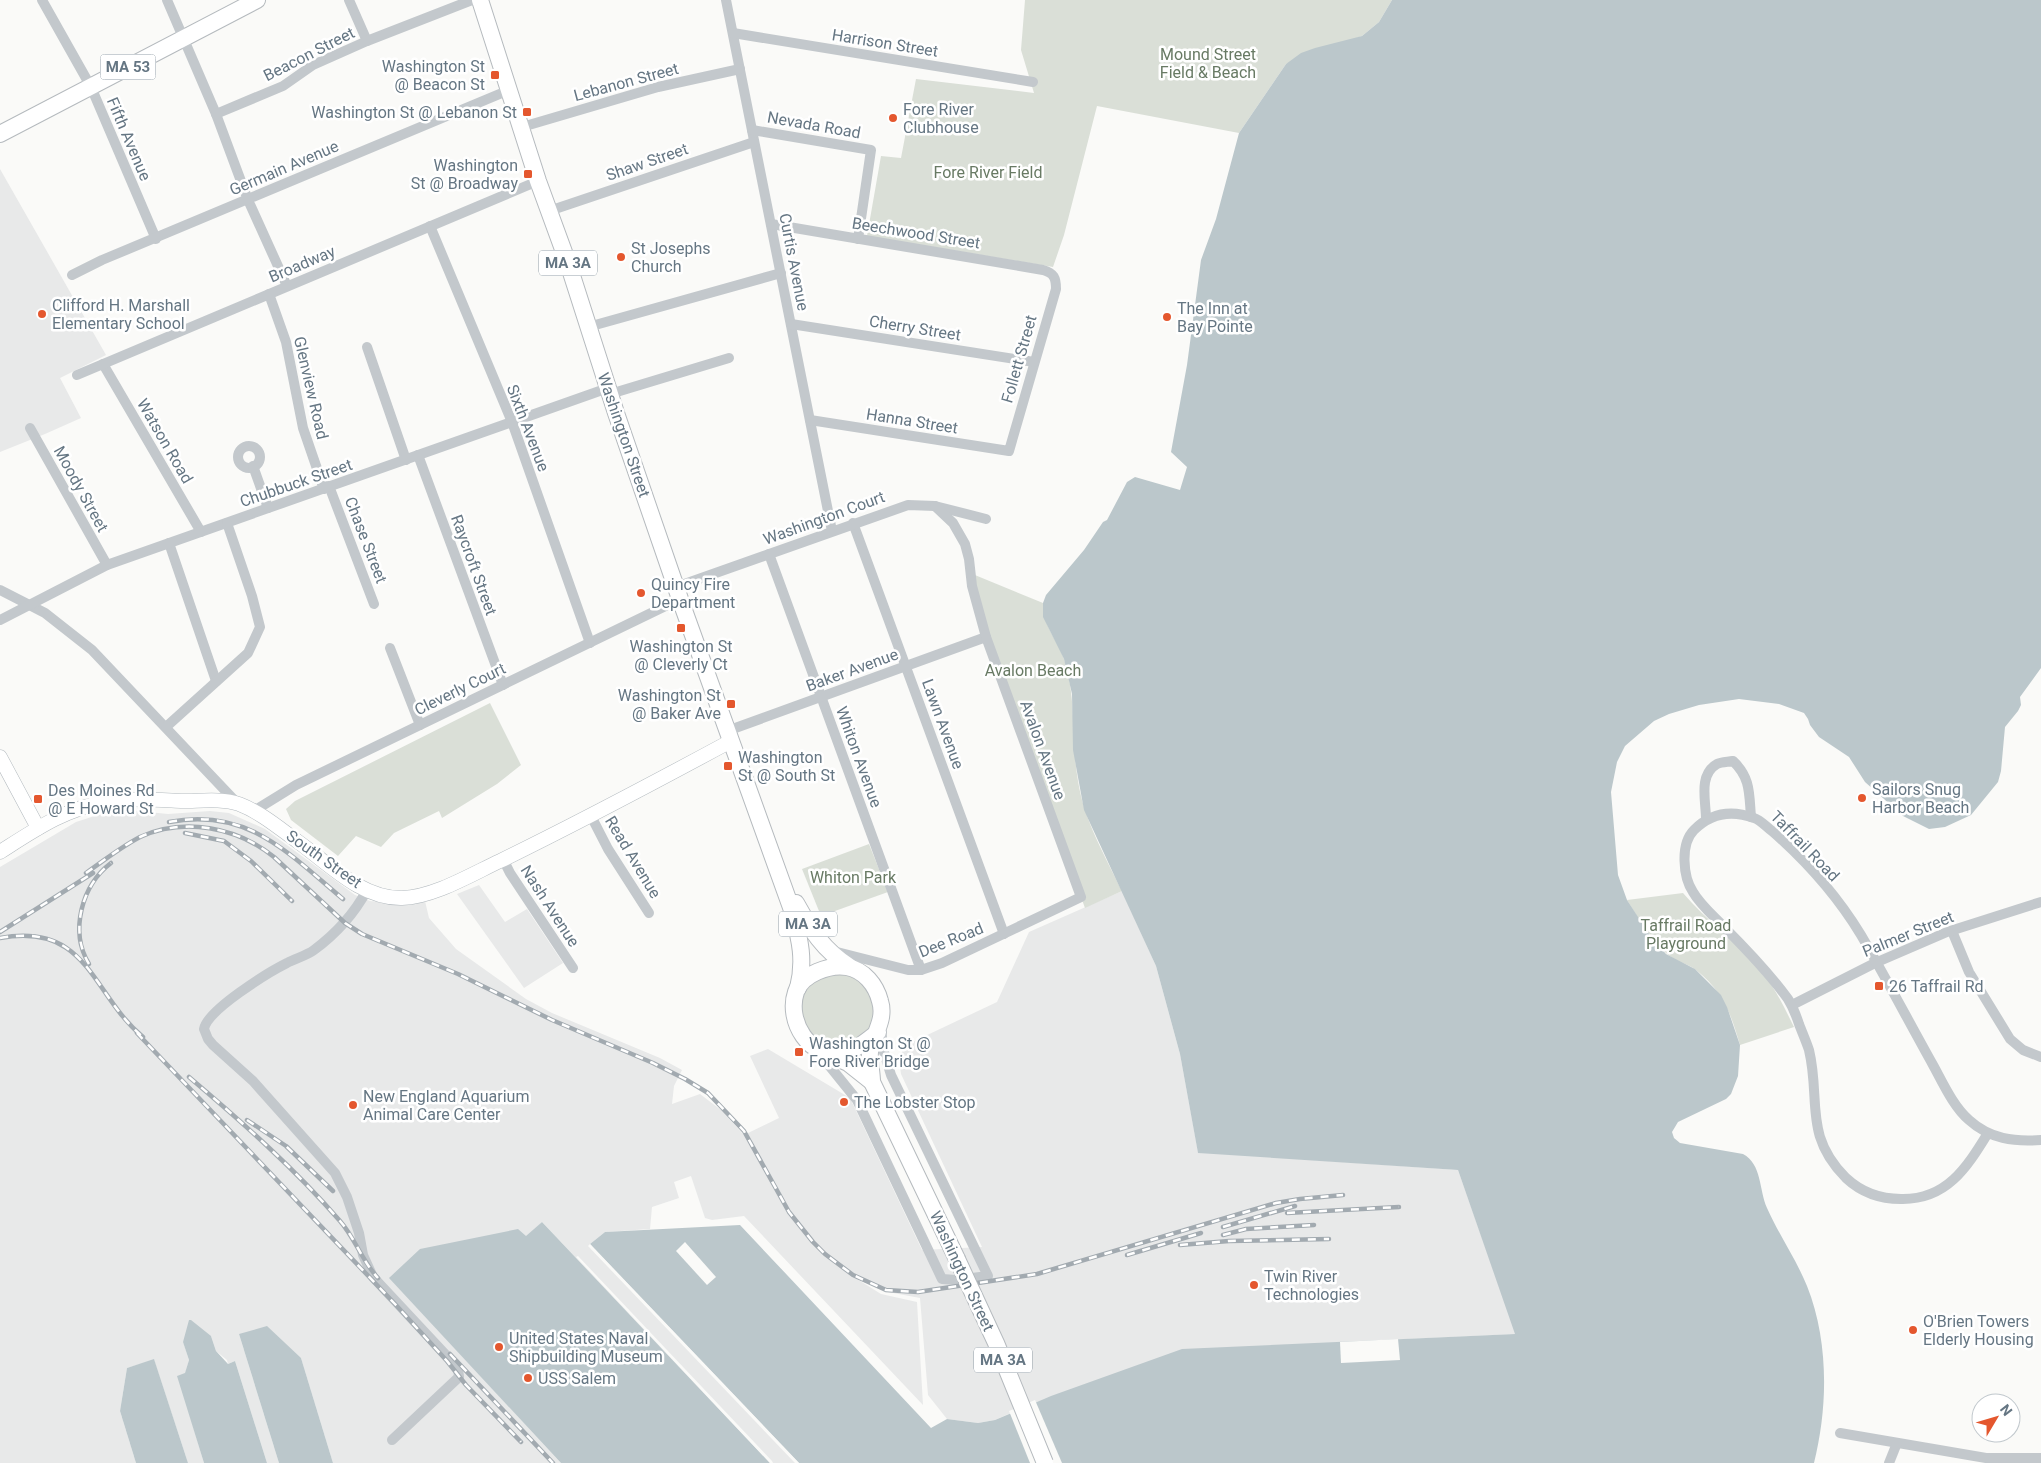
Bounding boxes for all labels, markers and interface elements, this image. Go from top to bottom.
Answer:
street label: Beacon Street [260,23,358,85]
street label: Harrison Street [831,25,939,61]
park label: Mound Street Field & Beach [1160,45,1256,82]
road number: MA 53 [100,54,156,80]
place label: Washington St @ Beacon St [382,57,485,94]
street label: Lebanon Street [571,59,681,105]
marker: Washington St @ Beacon St [489,69,501,81]
street label: Fifth Avenue [103,94,155,184]
place label: Fore River Clubhouse [903,100,979,137]
place label: Washington St @ Lebanon St [311,103,517,122]
marker: Washington St @ Lebanon St [521,106,533,118]
street label: Nevada Road [766,107,862,143]
marker: Fore River Clubhouse [887,112,899,124]
street label: Germain Avenue [227,136,341,200]
street label: Shaw Street [604,139,690,185]
place label: Washington St @ Broadway [411,156,518,193]
park label: Fore River Field [934,163,1042,182]
marker: Washington St @ Broadway [522,168,534,180]
street label: Curtis Avenue [775,212,813,312]
street label: Beechwood Street [851,213,981,253]
place label: St Josephs Church [631,239,710,276]
street label: Broadway [266,241,338,286]
road number: MA 3A [539,250,597,276]
marker: St Josephs Church [615,251,627,263]
place label: Clifford H. Marshall Elementary School [52,296,190,333]
place label: The Inn at Bay Pointe [1177,299,1253,336]
marker: Clifford H. Marshall Elementary School [36,308,48,320]
street label: Cherry Street [868,311,962,345]
marker: The Inn at Bay Pointe [1161,311,1173,323]
street label: Follett Street [997,313,1041,405]
street label: Glenview Road [290,335,332,441]
street label: Washington Street [594,370,654,500]
street label: Sixth Avenue [503,382,553,474]
street label: Watson Road [133,395,197,487]
street label: Hanna Street [865,404,959,438]
street label: Moody Street [50,443,112,535]
street label: Chubbuck Street [237,455,355,511]
street label: Washington Court [761,487,887,549]
street label: Chase Street [341,494,391,586]
street label: Raycroft Street [447,512,501,618]
place label: Quincy Fire Department [651,575,735,612]
marker: Quincy Fire Department [635,587,647,599]
marker: Washington St @ Cleverly Ct [675,622,687,634]
place label: Washington St @ Cleverly Ct [629,637,733,674]
street label: Baker Avenue [803,645,901,695]
street label: Cleverly Court [411,659,509,719]
park label: Avalon Beach [985,661,1081,680]
street label: Lawn Avenue [918,676,968,772]
place label: Washington St @ Baker Ave [618,686,721,723]
marker: Washington St @ Baker Ave [725,698,737,710]
street label: Avalon Avenue [1016,698,1070,802]
street label: Whiton Avenue [832,704,886,810]
place label: Washington St @ South St [738,748,835,785]
marker: Washington St @ South St [722,760,734,772]
place label: Sailors Snug Harbor Beach [1872,780,1969,817]
place label: Des Moines Rd @ E Howard St [48,781,155,818]
marker: Sailors Snug Harbor Beach [1856,792,1868,804]
marker: Des Moines Rd @ E Howard St [32,793,44,805]
street label: Taffrail Road [1767,807,1843,885]
street label: Read Avenue [601,813,665,901]
street label: South Street [283,826,365,892]
street label: Nash Avenue [517,862,583,950]
park label: Whiton Park [810,868,897,887]
street label: Palmer Street [1860,907,1956,961]
road number: MA 3A [779,912,837,936]
park label: Taffrail Road Playground [1641,916,1731,953]
street label: Dee Road [916,918,986,962]
place label: 26 Taffrail Rd [1889,977,1984,996]
marker: 26 Taffrail Rd [1873,980,1885,992]
place label: Washington St @ Fore River Bridge [809,1034,931,1071]
marker: Washington St @ Fore River Bridge [793,1046,805,1058]
place label: New England Aquarium Animal Care Center [363,1087,529,1124]
place label: The Lobster Stop [854,1093,976,1112]
marker: The Lobster Stop [838,1096,850,1108]
marker: New England Aquarium Animal Care Center [347,1099,359,1111]
street label: Washington Street [926,1208,998,1334]
place label: Twin River Technologies [1264,1267,1359,1304]
marker: Twin River Technologies [1248,1279,1260,1291]
place label: O'Brien Towers Elderly Housing [1923,1312,2034,1349]
marker: O'Brien Towers Elderly Housing [1907,1324,1919,1336]
place label: United States Naval Shipbuilding Museum [509,1329,663,1366]
marker: United States Naval Shipbuilding Museum [493,1341,505,1353]
road number: MA 3A [974,1348,1032,1372]
place label: USS Salem [538,1369,616,1388]
marker: USS Salem [522,1372,534,1384]
north arrow [1971,1393,2021,1443]
text: N [1997,1401,2016,1419]

